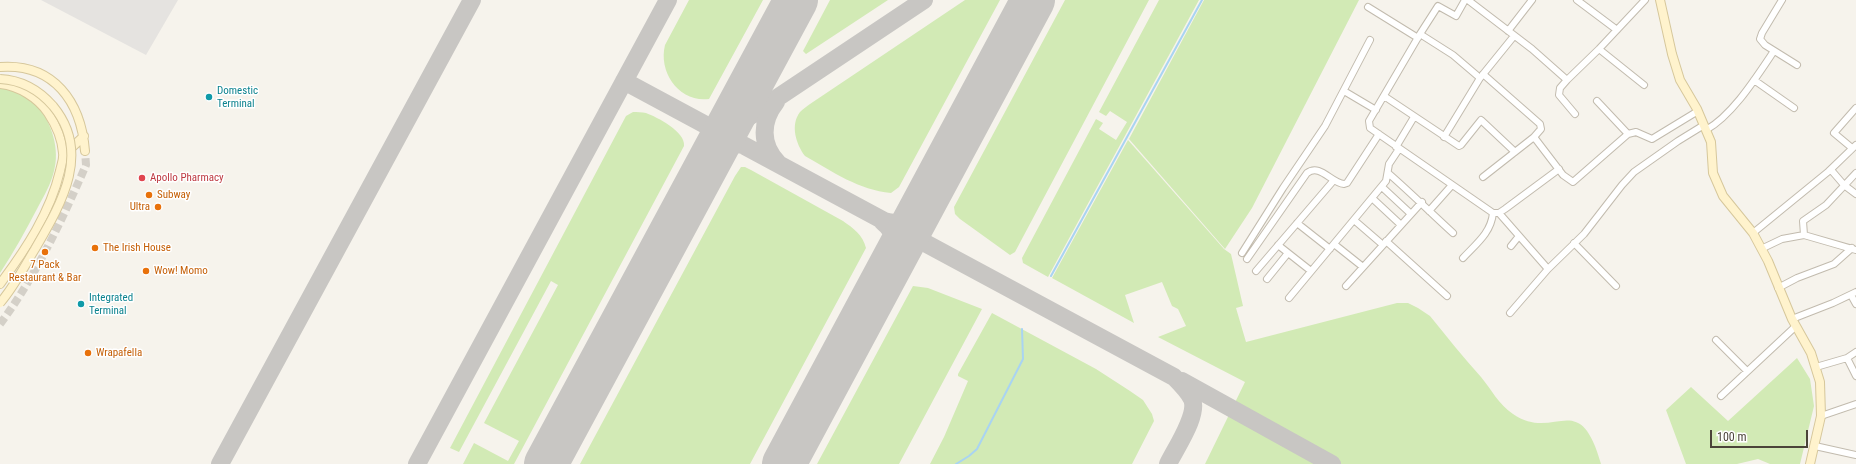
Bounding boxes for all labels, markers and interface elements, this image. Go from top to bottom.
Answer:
place label: Domestic Terminal [217,84,258,110]
marker: Domestic Terminal [204,92,214,102]
place label: Apollo Pharmacy [150,171,224,185]
marker: Apollo Pharmacy [137,173,147,183]
place label: Subway [157,188,190,202]
marker: Subway [144,190,154,200]
place label: Ultra [130,200,150,214]
marker: Ultra [153,202,163,212]
place label: The Irish House [103,241,171,255]
marker: The Irish House [90,243,100,253]
marker: 7 Pack Restaurant & Bar [40,247,50,257]
place label: 7 Pack Restaurant & Bar [9,258,81,284]
place label: Wow! Momo [154,264,208,278]
marker: Wow! Momo [141,266,151,276]
place label: Integrated Terminal [89,291,133,317]
marker: Integrated Terminal [76,299,86,309]
place label: Wrapafella [96,346,142,360]
marker: Wrapafella [83,348,93,358]
scale bar [1712,422,1810,448]
text: 100 m [1717,430,1747,444]

